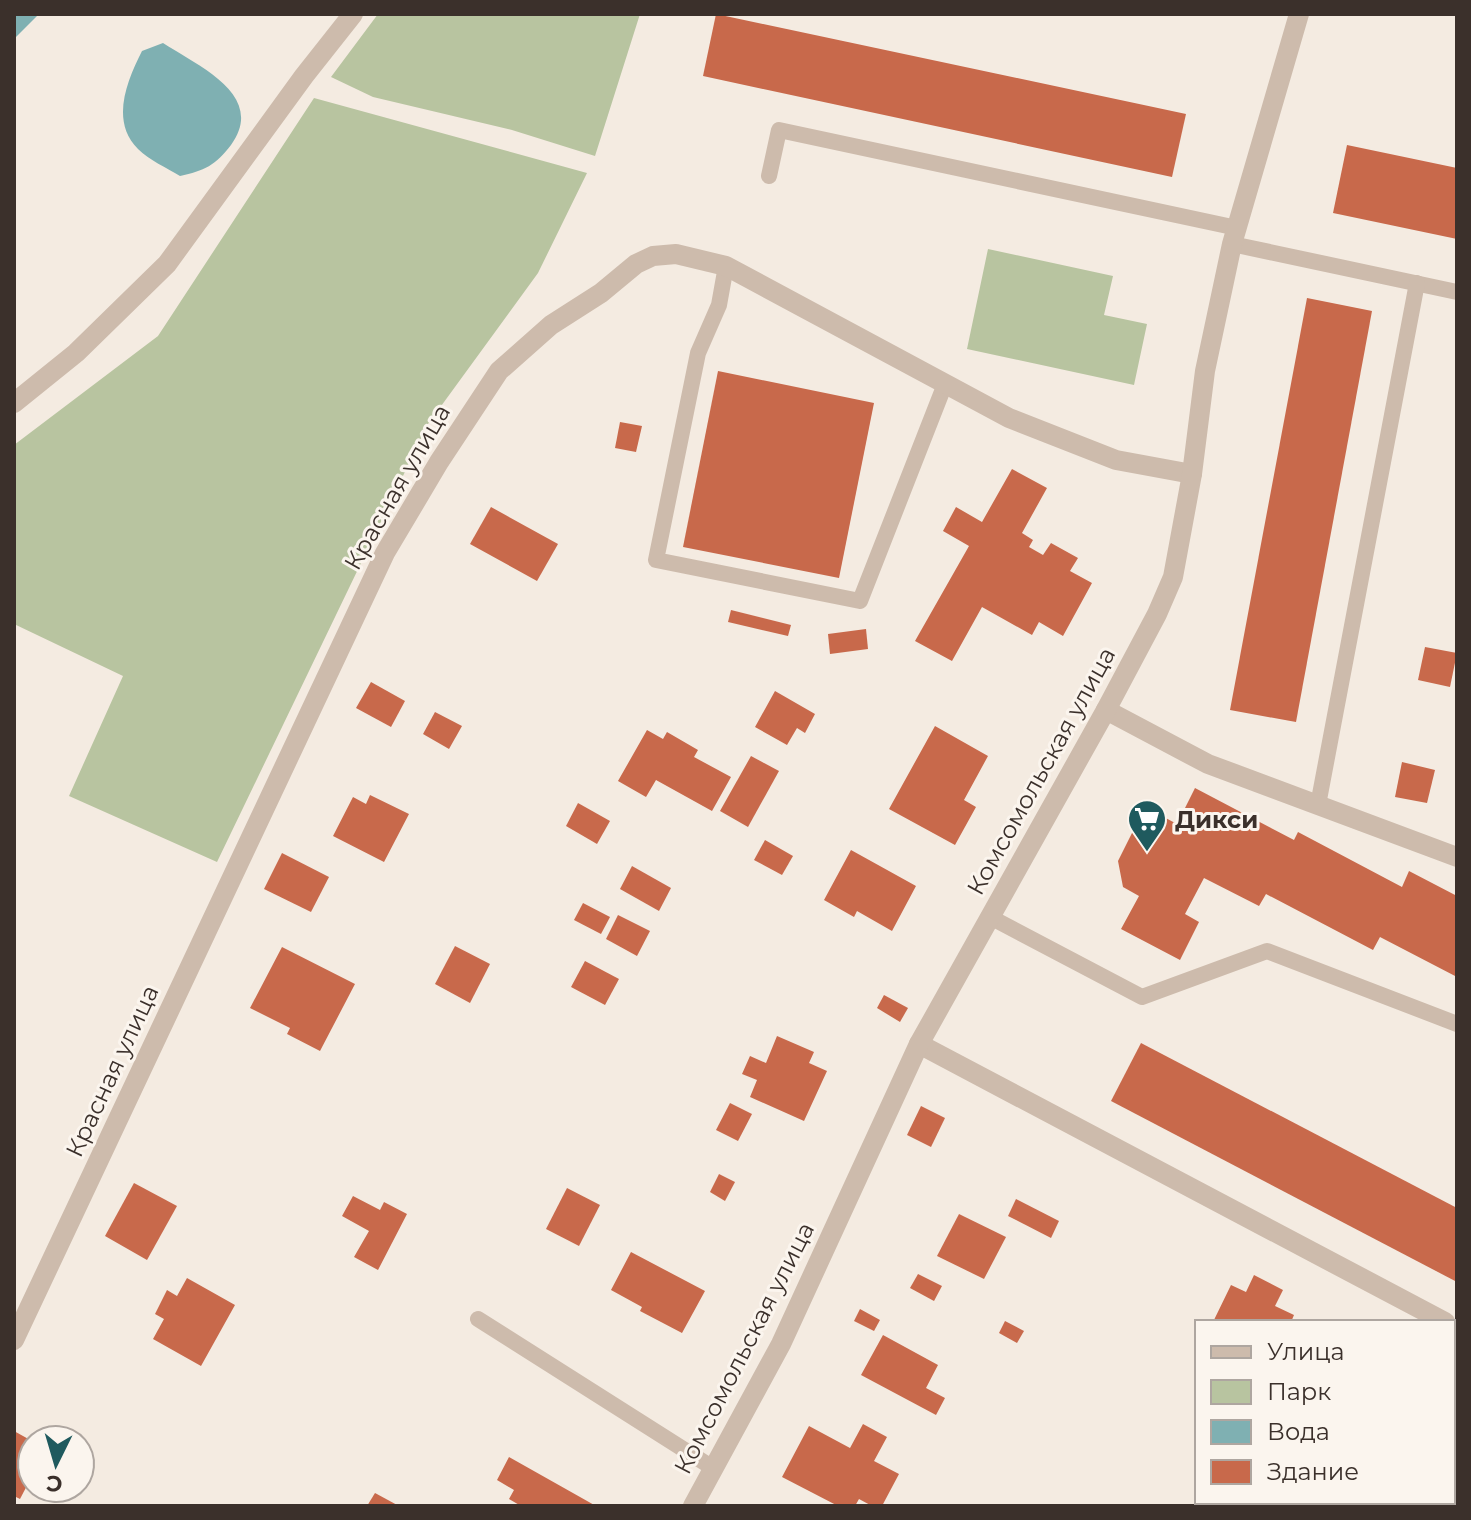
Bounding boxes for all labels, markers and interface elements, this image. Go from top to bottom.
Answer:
street label: Красная улица [338,399,456,575]
street label: Комсомольская улица [961,642,1121,900]
supermarket icon: Дикси [1126,798,1168,853]
place label: Дикси [1175,805,1258,834]
street label: Красная улица [59,980,165,1162]
street label: Комсомольская улица [668,1217,820,1479]
legend [1195,1320,1455,1504]
text: Улица [1267,1337,1345,1366]
text: Парк [1267,1377,1331,1406]
text: Вода [1267,1417,1330,1446]
north arrow [16,1424,96,1504]
text: Здание [1267,1457,1359,1486]
text: С [45,1469,63,1498]

